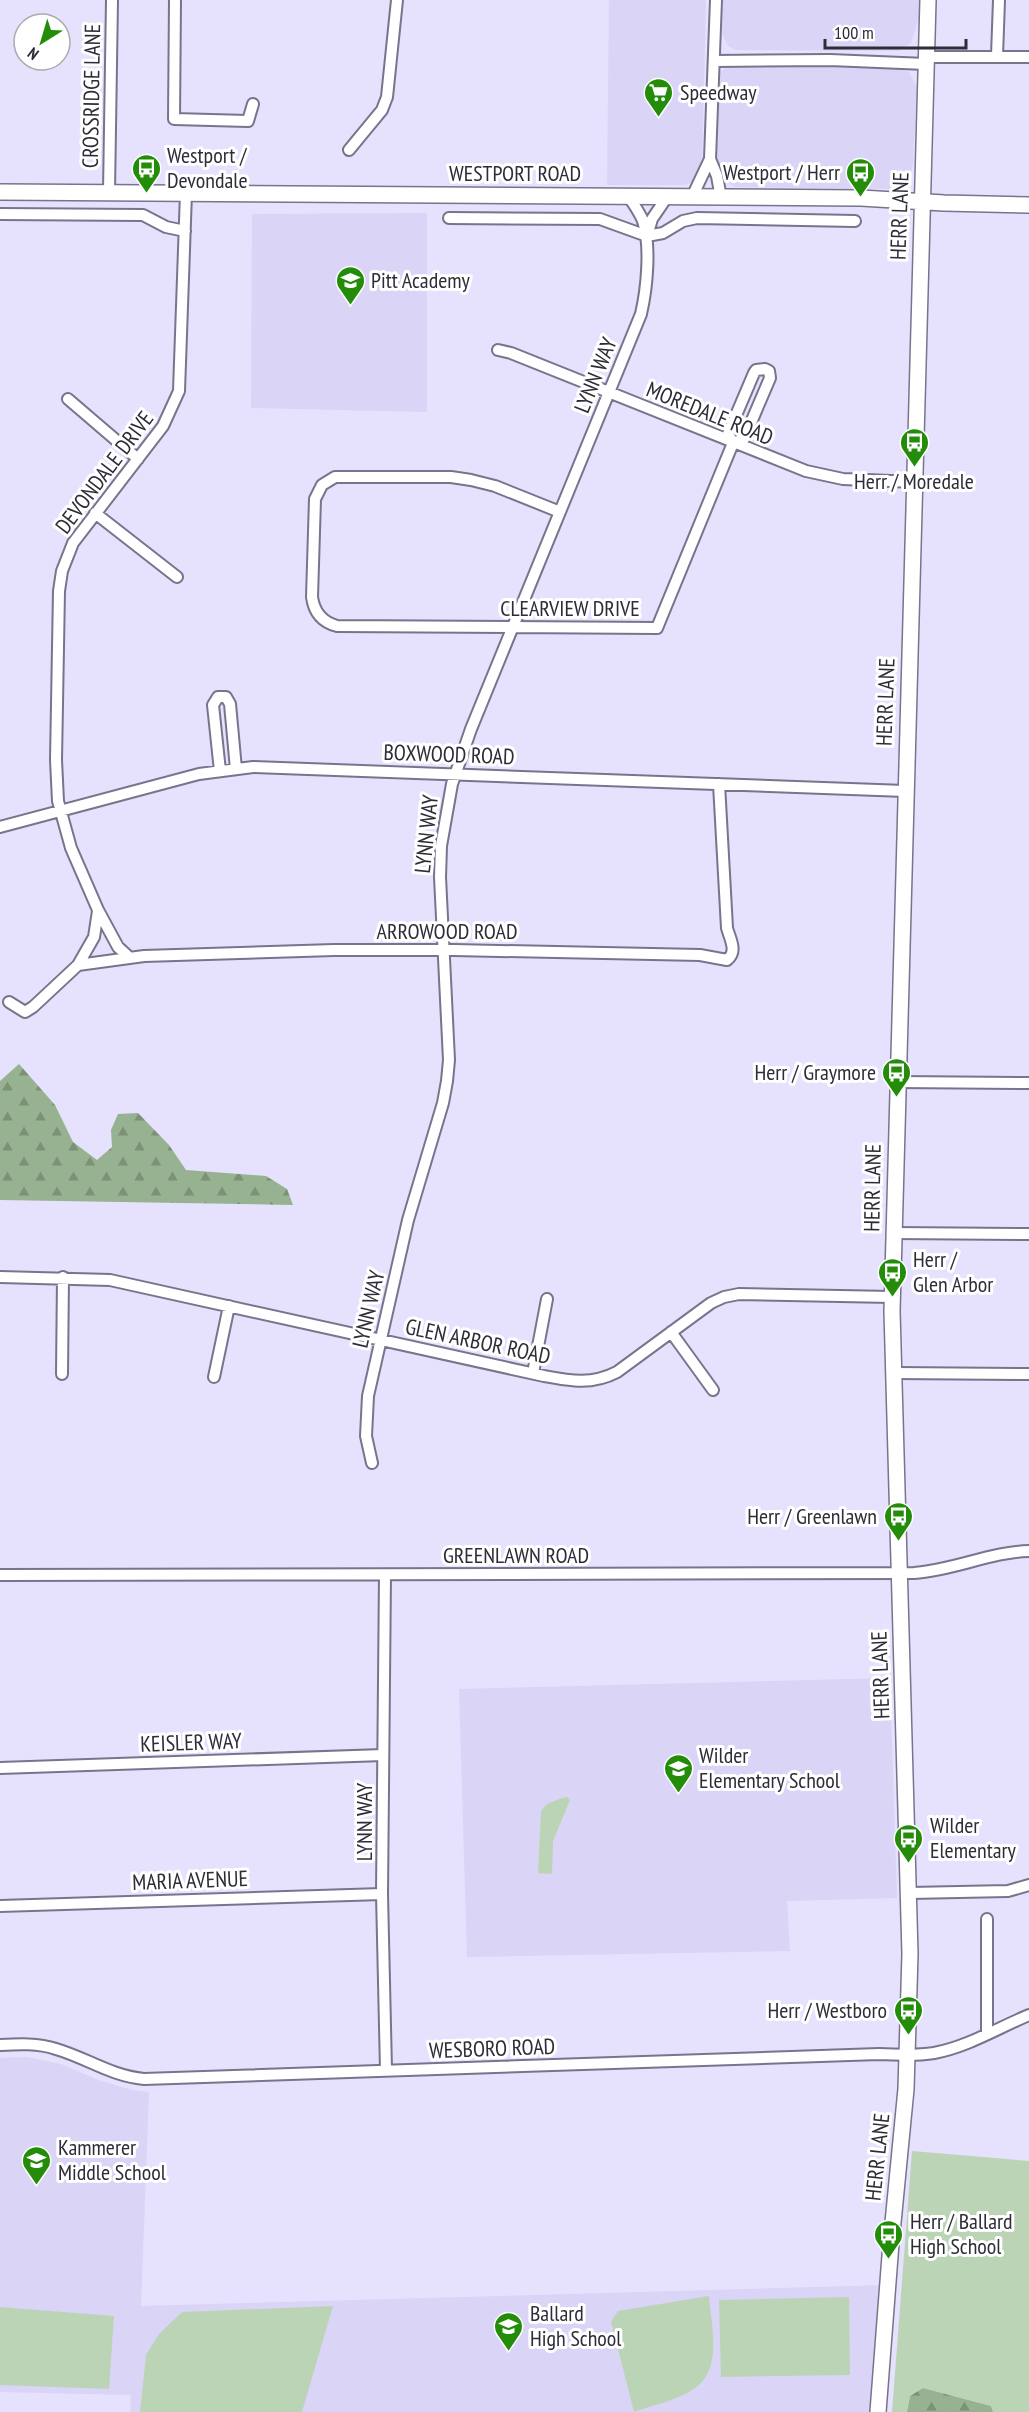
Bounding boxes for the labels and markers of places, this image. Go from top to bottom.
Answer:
supermarket icon: Speedway [643,76,675,118]
place label: Speedway [680,78,757,106]
place label: Westport / Devondale [167,141,248,194]
bus stop icon: Westport / Devondale [130,152,162,194]
bus stop icon: Westport / Herr [845,156,877,198]
place label: Westport / Herr [723,158,840,186]
school or university icon: Pitt Academy [334,264,366,306]
place label: Pitt Academy [371,266,471,294]
bus stop icon: Herr / Moredale [898,426,930,468]
place label: Herr / Moredale [854,467,974,495]
bus stop icon: Herr / Graymore [881,1056,913,1098]
place label: Herr / Graymore [754,1058,876,1086]
place label: Herr / Glen Arbor [913,1245,993,1298]
bus stop icon: Herr / Glen Arbor [876,1256,908,1298]
bus stop icon: Herr / Greenlawn [882,1500,914,1542]
place label: Herr / Greenlawn [747,1502,877,1530]
place label: Wilder Elementary School [699,1741,841,1794]
school or university icon: Wilder Elementary School [662,1752,694,1794]
place label: Wilder Elementary [930,1811,1017,1864]
bus stop icon: Wilder Elementary [893,1822,925,1864]
bus stop icon: Herr / Westboro [892,1994,924,2036]
place label: Herr / Westboro [767,1996,887,2024]
place label: Kammerer Middle School [58,2133,167,2186]
school or university icon: Kammerer Middle School [21,2144,53,2186]
place label: Herr / Ballard High School [910,2207,1013,2260]
bus stop icon: Herr / Ballard High School [873,2218,905,2260]
place label: Ballard High School [530,2299,622,2352]
school or university icon: Ballard High School [493,2310,525,2352]

